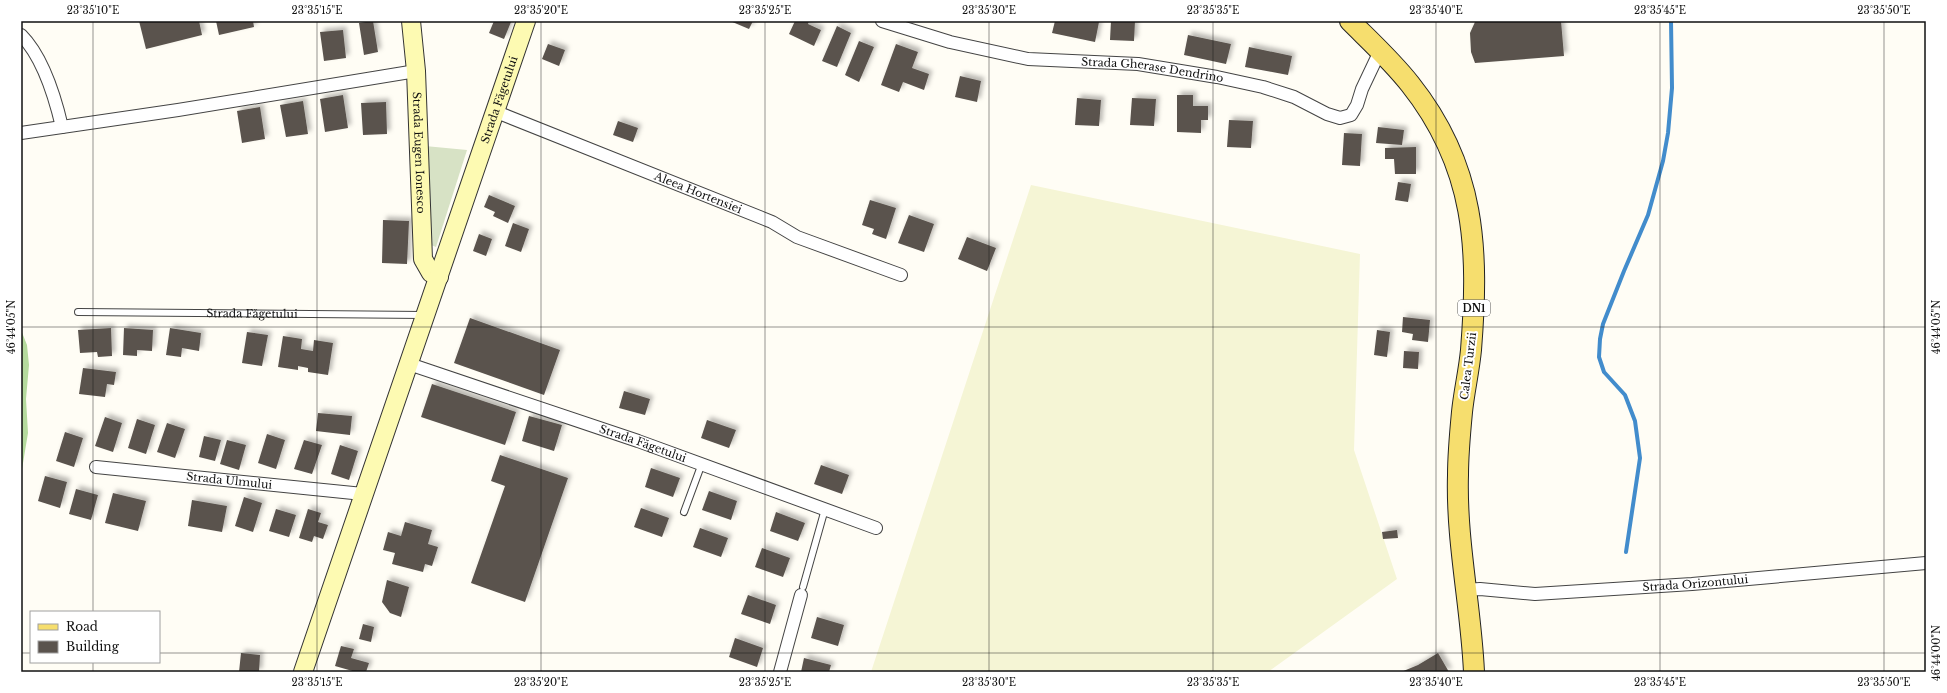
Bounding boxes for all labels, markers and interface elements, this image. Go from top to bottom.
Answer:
text: 23°35'10"E [67,4,119,17]
text: 23°35'15"E [292,4,342,17]
text: 23°35'20"E [514,4,568,17]
text: 23°35'25"E [739,4,791,17]
text: 23°35'30"E [962,4,1016,17]
text: 23°35'35"E [1187,4,1239,17]
text: 23°35'40"E [1409,4,1463,17]
text: 23°35'45"E [1634,4,1686,17]
text: 23°35'50"E [1857,4,1911,17]
street label: Strada Făgetului [478,54,521,145]
street label: Strada Gherase Dendrino [1081,54,1225,85]
street label: Strada Eugen Ionesco [410,92,428,214]
street label: Aleea Hortensiei [652,168,744,216]
text: 46°44'05"N [5,300,18,354]
road number: DN1 [1458,300,1490,316]
text: 46°44'05"N [1930,300,1943,354]
street label: Strada Făgetului [206,306,298,321]
street label: Calea Turzii [1457,331,1479,401]
street label: Strada Făgetului [598,422,689,465]
street label: Strada Ulmului [186,469,273,492]
street label: Strada Orizontului [1642,572,1749,594]
legend [30,611,160,663]
text: Road [66,619,98,634]
text: 46°44'00"N [1930,625,1943,681]
text: Building [66,639,120,654]
text: 23°35'15"E [292,676,342,689]
text: 23°35'20"E [514,676,568,689]
text: 23°35'25"E [739,676,791,689]
text: 23°35'30"E [962,676,1016,689]
text: 23°35'35"E [1187,676,1239,689]
text: 23°35'40"E [1409,676,1463,689]
text: 23°35'45"E [1634,676,1686,689]
text: 23°35'50"E [1857,676,1911,689]

